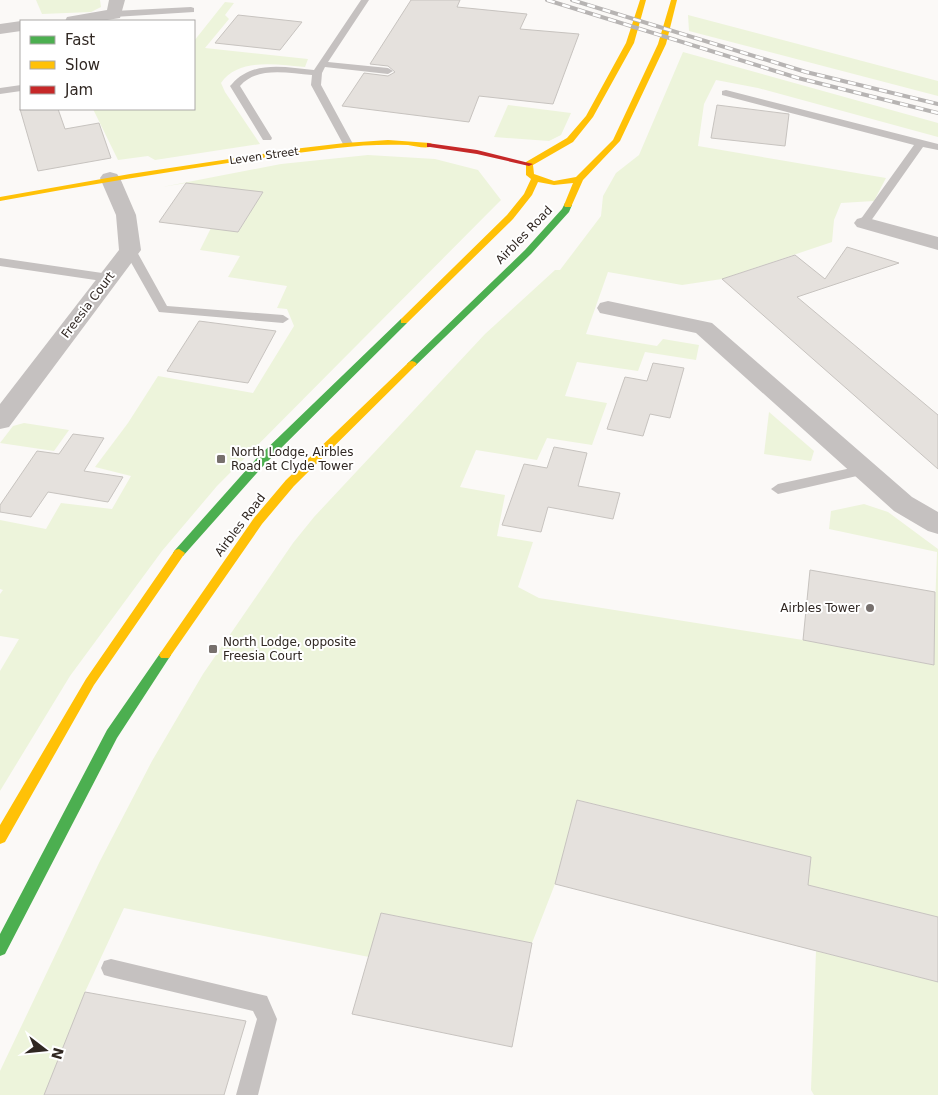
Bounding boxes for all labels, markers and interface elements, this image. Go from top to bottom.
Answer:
legend [20,20,195,110]
text: Fast [65,31,95,49]
text: Slow [65,56,100,74]
text: Jam [64,81,93,99]
street label: Leven Street [228,145,300,167]
street label: Airbles Road [493,203,555,267]
street label: Freesia Court [59,269,118,341]
place label: North Lodge, Airbles Road at Clyde Tower [231,445,354,473]
marker: North Lodge, Airbles Road at Clyde Tower [215,453,227,465]
street label: Airbles Road [212,491,268,559]
place label: Airbles Tower [780,601,860,615]
marker: Airbles Tower [864,602,876,614]
place label: North Lodge, opposite Freesia Court [223,635,356,663]
marker: North Lodge, opposite Freesia Court [207,643,219,655]
north arrow [20,1025,70,1075]
text: N [48,1046,67,1061]

